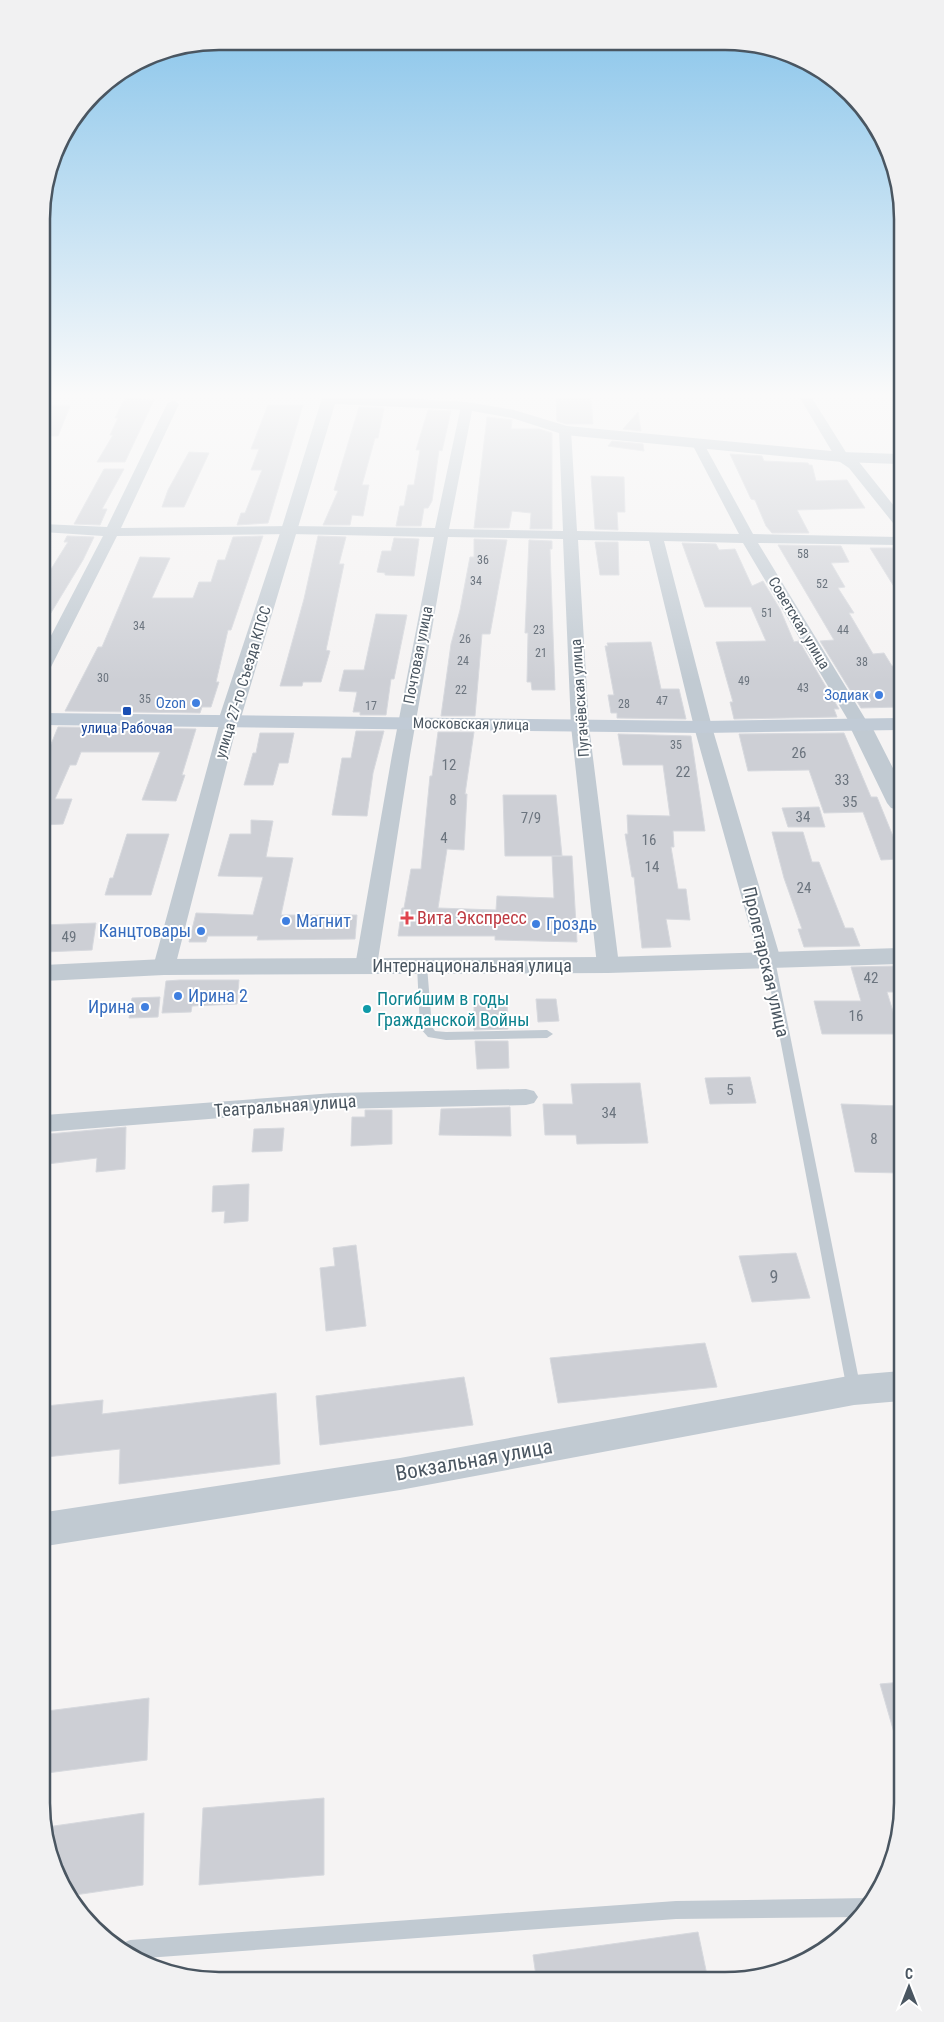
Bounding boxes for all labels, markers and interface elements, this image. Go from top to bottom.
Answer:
house number: 58 [797,547,809,561]
house number: 36 [477,553,489,567]
house number: 34 [470,574,482,588]
street label: Советская улица [764,574,834,672]
house number: 52 [816,577,828,591]
street label: улица 27-го Съезда КПСС [211,604,275,760]
street label: Почтовая улица [400,605,436,705]
house number: 51 [761,606,773,620]
house number: 34 [133,619,145,633]
house number: 23 [533,623,545,637]
house number: 44 [837,623,849,637]
house number: 26 [459,632,471,646]
street label: Пугачёвская улица [567,638,593,758]
house number: 21 [535,646,547,660]
house number: 24 [457,654,469,668]
house number: 38 [856,655,868,669]
house number: 30 [97,671,109,685]
house number: 49 [738,674,750,688]
house number: 43 [797,681,809,695]
house number: 22 [455,683,467,697]
place label: Зодиак [824,686,869,704]
marker: Зодиак [873,689,885,701]
house number: 35 [139,692,151,706]
place label: Ozon [156,694,186,712]
house number: 47 [656,694,668,708]
marker: Ozon [190,697,202,709]
house number: 28 [618,697,630,711]
house number: 17 [365,699,377,713]
marker: улица Рабочая [121,705,133,717]
street label: Московская улица [413,714,529,734]
place label: улица Рабочая [81,719,173,737]
house number: 35 [670,738,682,752]
house number: 26 [792,744,806,762]
house number: 12 [442,756,456,774]
house number: 22 [676,763,690,781]
house number: 33 [835,771,849,789]
house number: 8 [449,791,457,809]
house number: 35 [843,793,857,811]
house number: 34 [796,808,810,826]
house number: 7/9 [521,809,541,827]
house number: 4 [440,829,448,847]
house number: 16 [642,831,656,849]
house number: 14 [645,858,659,876]
house number: 24 [797,879,811,897]
street label: Пролетарская улица [739,885,794,1039]
place label: Вита Экспресс [417,907,527,928]
place label: Магнит [296,910,351,931]
marker: Вита Экспресс [401,912,413,924]
place label: Гроздь [546,913,597,934]
marker: Магнит [280,915,292,927]
marker: Гроздь [530,918,542,930]
place label: Канцтовары [99,920,191,941]
marker: Канцтовары [195,925,207,937]
house number: 49 [62,928,76,946]
street label: Интернациональная улица [372,955,572,976]
house number: 42 [864,969,878,987]
place label: Ирина 2 [188,985,248,1006]
place label: Погибшим в годы Гражданской Войны [377,988,529,1030]
marker: Ирина 2 [172,990,184,1002]
place label: Ирина [88,996,135,1017]
marker: Ирина [139,1001,151,1013]
marker: Погибшим в годы Гражданской Войны [361,1003,373,1015]
house number: 16 [849,1007,863,1025]
house number: 5 [726,1081,734,1099]
street label: Театральная улица [213,1090,357,1121]
house number: 34 [602,1104,616,1122]
house number: 8 [870,1130,878,1148]
house number: 9 [770,1266,778,1287]
street label: Вокзальная улица [394,1434,554,1486]
north arrow [884,1962,934,2012]
text: С [905,1966,913,1982]

